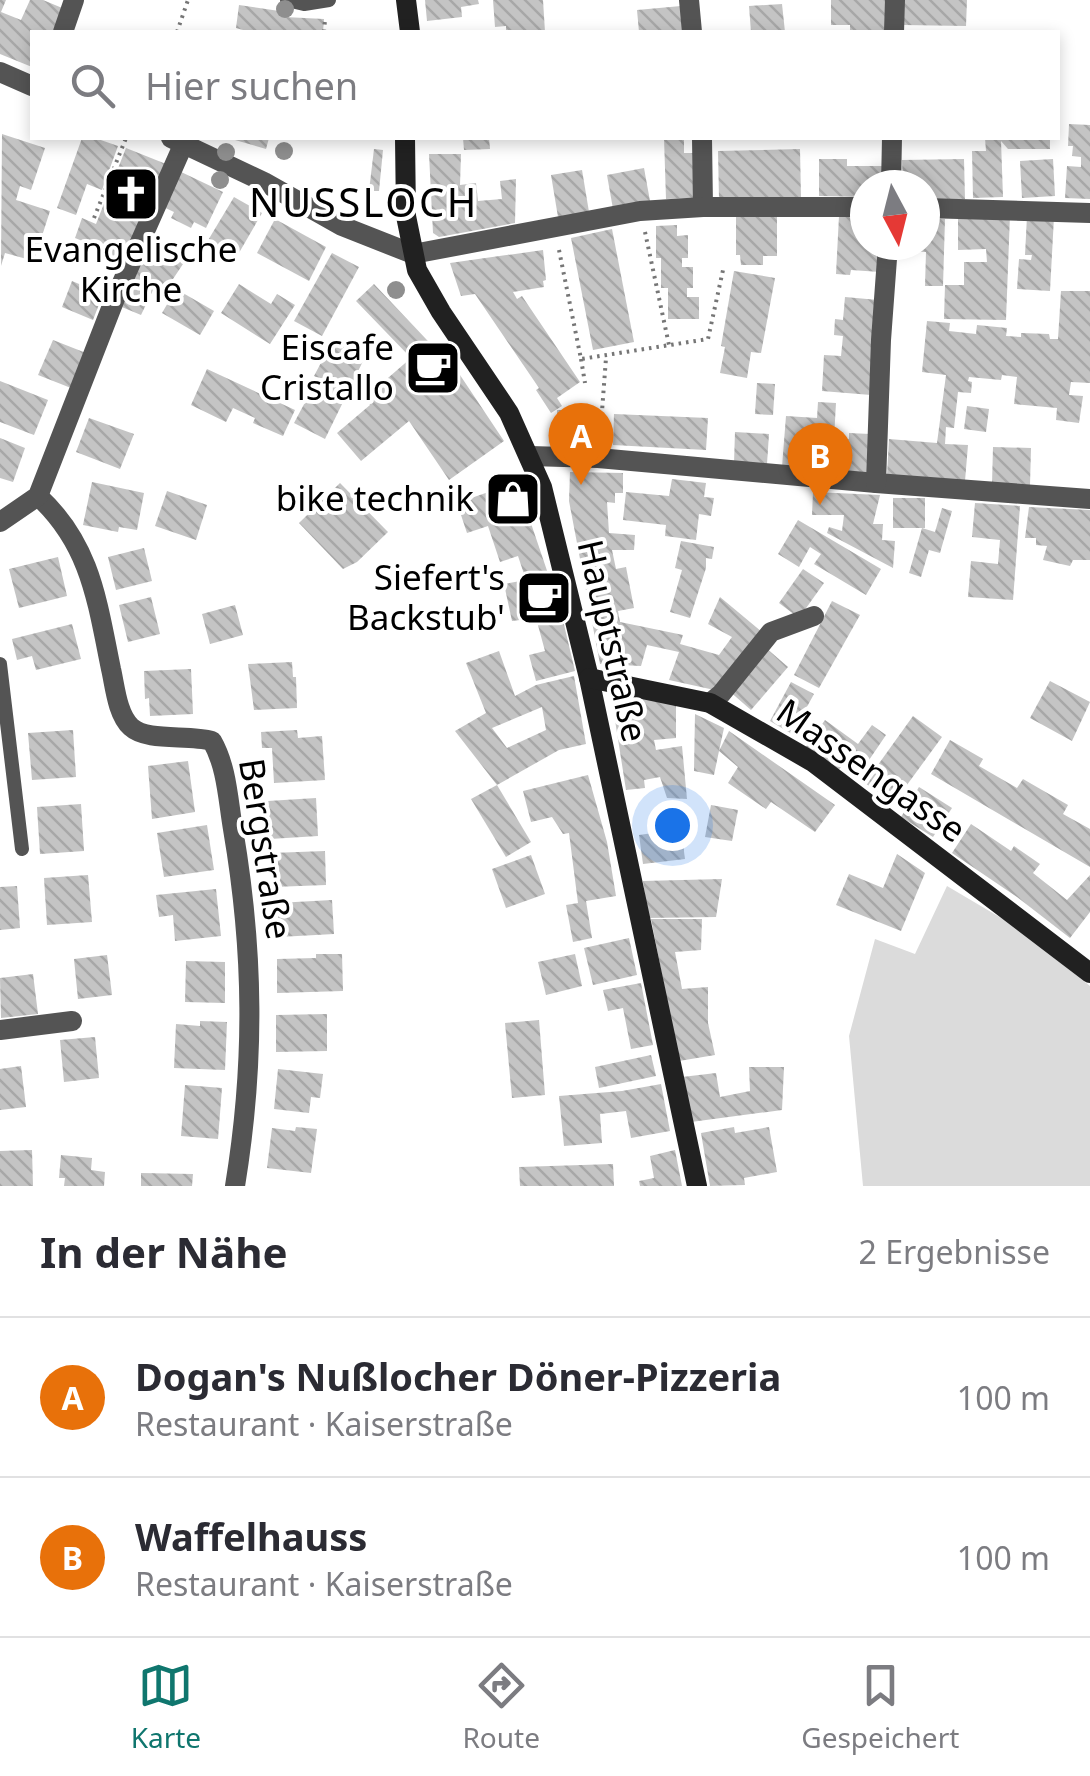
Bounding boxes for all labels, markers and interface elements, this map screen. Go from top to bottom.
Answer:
search box [30,30,1060,140]
icon: search [65,58,120,113]
text: Hier suchen [145,59,358,111]
church icon: Evangelische Kirche [101,164,161,224]
north arrow [850,170,940,260]
district label: NUSSLOCH [249,174,479,229]
place label: Evangelische Kirche [25,225,237,312]
place label: Eiscafe Cristallo [260,323,394,410]
cafe icon: Eiscafe Cristallo [403,338,463,398]
pin: A [548,402,614,485]
pin: B [788,422,852,505]
shop icon: bike technik [483,469,543,529]
place label: bike technik [276,474,474,521]
street label: Hauptstraße [567,535,660,746]
place label: Siefert's Backstub' [347,553,505,640]
cafe icon: Siefert's Backstub' [514,568,574,628]
street label: Massengasse [768,687,976,852]
street label: Bergstraße [229,755,304,943]
your location [647,800,698,851]
text: In der Nähe [40,1223,288,1280]
text: 2 Ergebnisse [859,1230,1050,1273]
text: Dogan's Nußlocher Döner-Pizzeria [135,1350,781,1402]
text: A [61,1376,84,1419]
text: 100 m [957,1376,1050,1419]
text: Restaurant · Kaiserstraße [135,1402,513,1445]
text: Waffelhauss [135,1510,367,1562]
text: B [62,1536,83,1579]
text: 100 m [957,1536,1050,1579]
text: Restaurant · Kaiserstraße [135,1562,513,1605]
tab: Karte [131,1658,201,1756]
tab: Route [462,1658,540,1756]
tab: Gespeichert [801,1658,959,1756]

